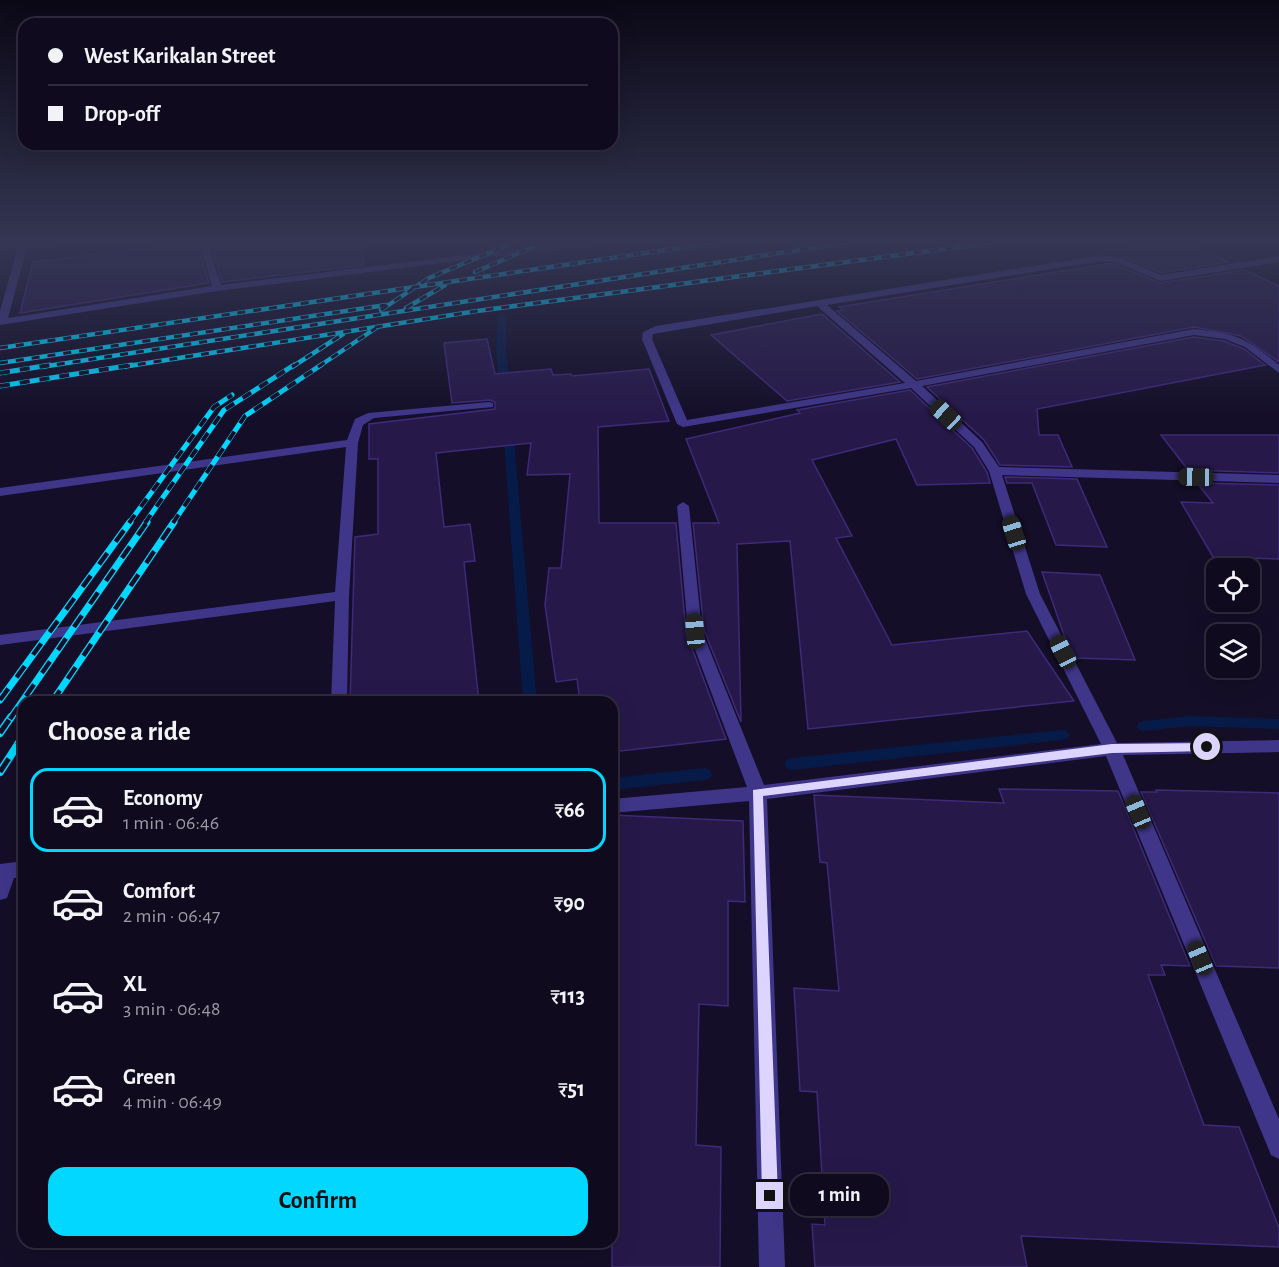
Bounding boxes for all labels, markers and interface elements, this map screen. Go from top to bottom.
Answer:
text: West Karikalan Street [84,45,275,67]
text: Drop-off [84,103,160,125]
car [927,396,965,434]
car [1178,468,1214,486]
car [1000,513,1028,553]
map controls [1206,558,1260,678]
button: locate [1206,558,1260,612]
car [684,612,706,650]
button: layers [1206,624,1260,678]
car [1047,632,1079,672]
text: Choose a ride [48,718,191,745]
route start [1193,733,1220,760]
icon: car [51,783,105,837]
text: Economy [123,787,203,809]
car [1123,792,1153,832]
text: ₹66 [555,799,585,821]
text: 1 min · 06:46 [123,813,219,833]
icon: car [51,876,105,930]
text: Comfort [123,880,195,902]
text: ₹90 [554,892,585,914]
text: 2 min · 06:47 [123,906,220,926]
car [1185,938,1215,978]
icon: car [51,969,105,1023]
text: XL [123,973,146,995]
text: ₹113 [550,985,585,1007]
text: 3 min · 06:48 [123,999,221,1019]
icon: car [51,1062,105,1116]
text: Green [123,1066,176,1088]
text: ₹51 [558,1078,585,1100]
text: 4 min · 06:49 [123,1092,222,1112]
button: Confirm [48,1167,588,1236]
callout: 1 min [791,1175,890,1217]
route end [756,1182,783,1209]
text: 1 min [818,1185,861,1205]

